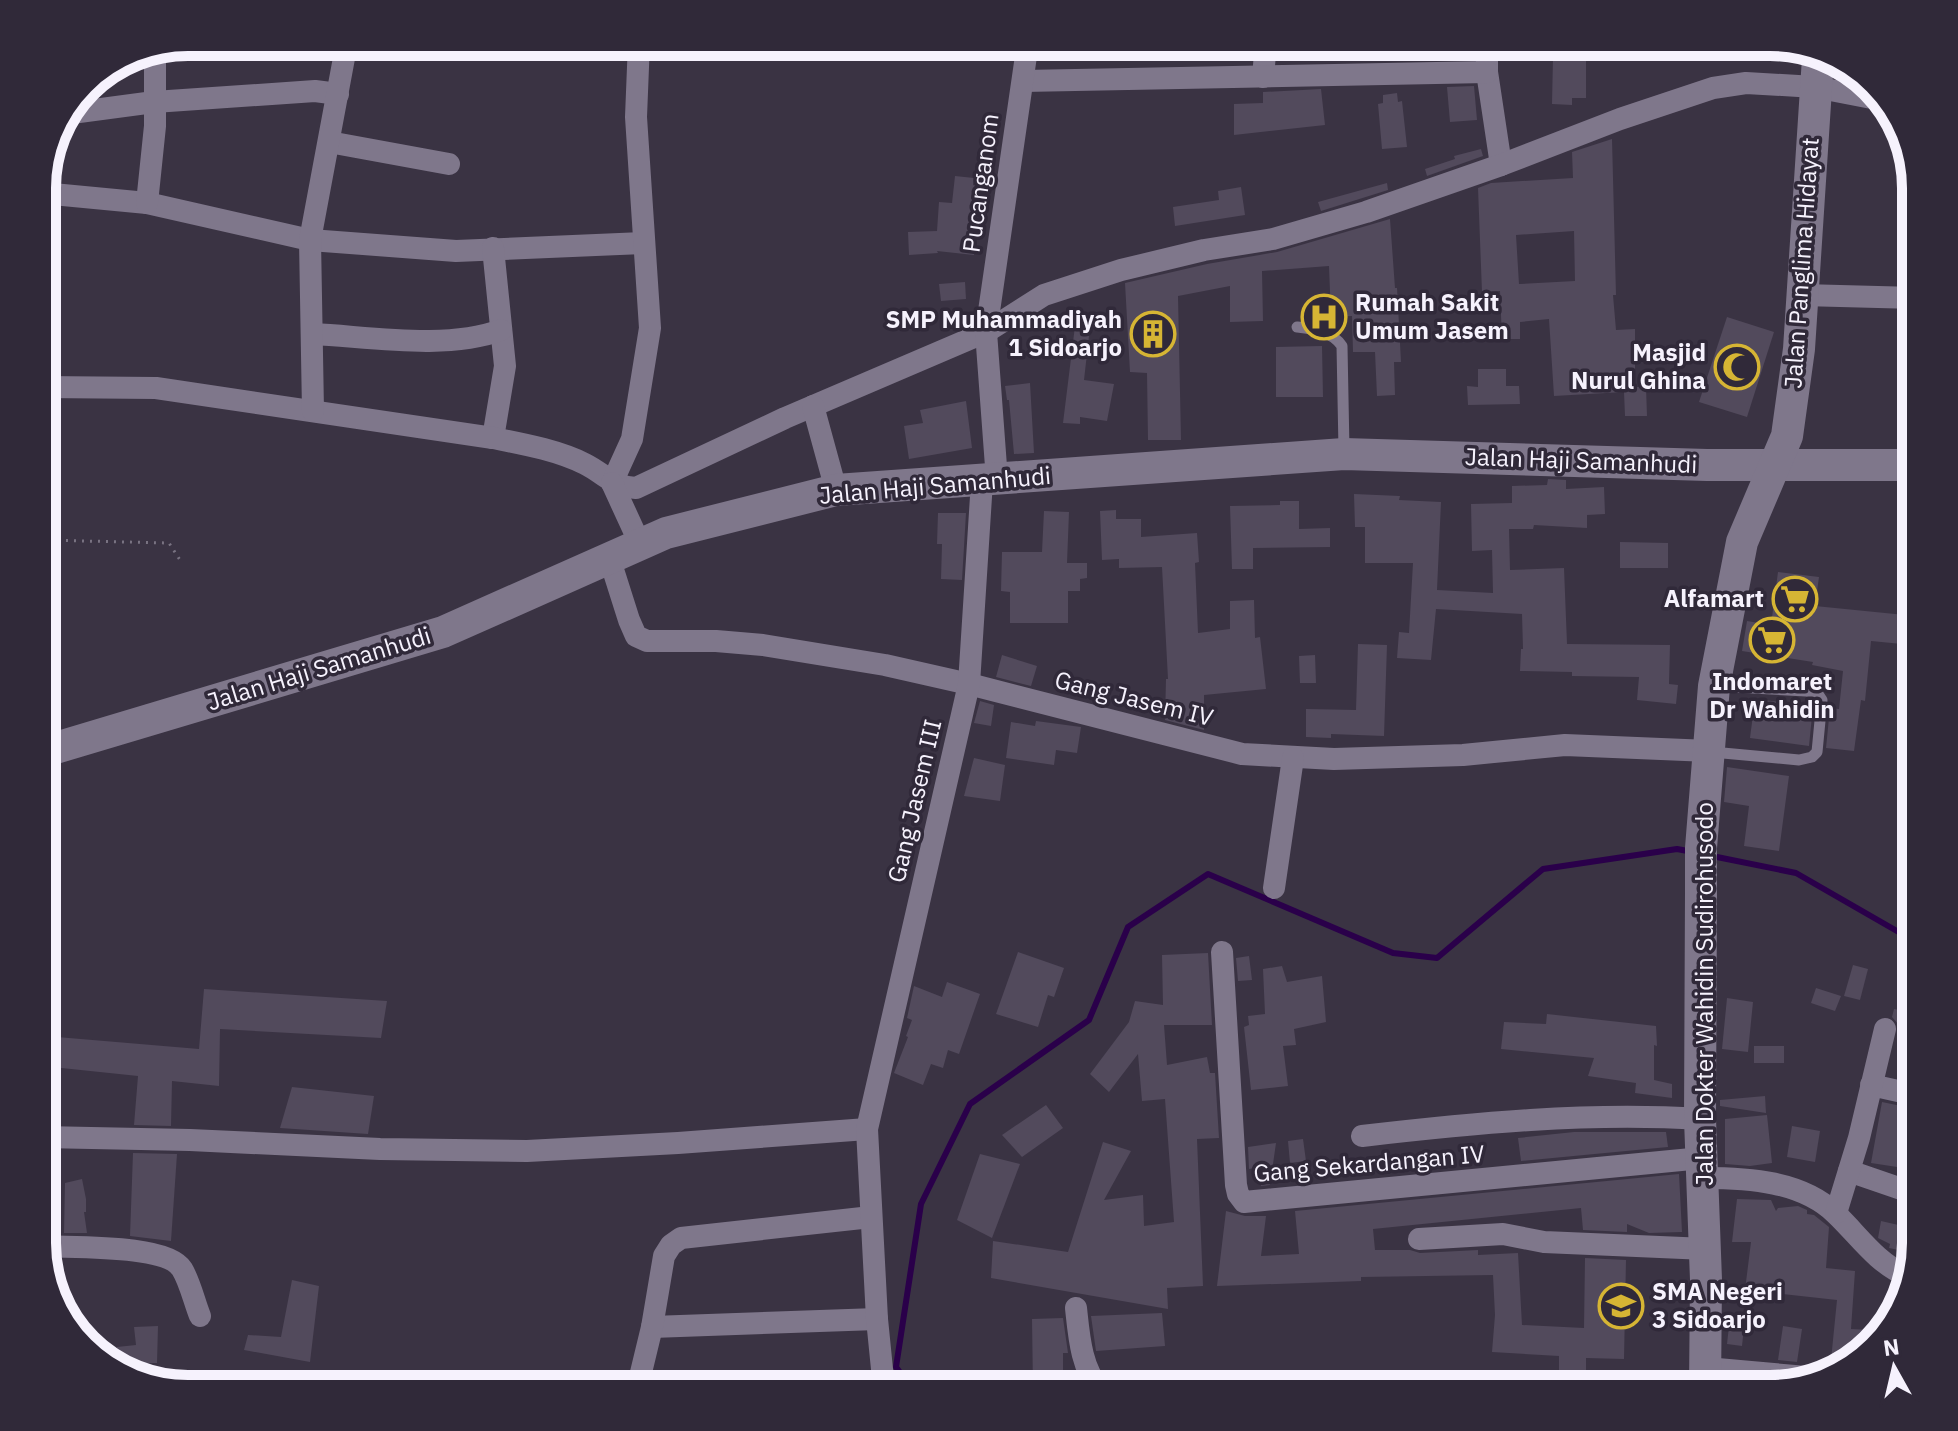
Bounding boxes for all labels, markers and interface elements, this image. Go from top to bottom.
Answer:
street label: Pucanganom [954,111,1006,254]
street label: Jalan Panglima Hidayat [1776,136,1826,390]
place label: Rumah Sakit Umum Jasem [1355,286,1509,346]
hospital icon: Rumah Sakit Umum Jasem [1300,293,1348,341]
place label: SMP Muhammadiyah 1 Sidoarjo [886,303,1122,363]
building icon: SMP Muhammadiyah 1 Sidoarjo [1129,310,1177,358]
place label: Masjid Nurul Ghina [1571,336,1706,396]
mosque icon: Masjid Nurul Ghina [1713,343,1761,391]
street label: Jalan Haji Samanhudi [1464,440,1698,480]
street label: Jalan Haji Samanhudi [818,459,1052,511]
supermarket icon: Alfamart [1771,575,1819,623]
place label: Alfamart [1664,582,1764,614]
supermarket icon: Indomaret Dr Wahidin [1748,616,1796,664]
street label: Jalan Haji Samanhudi [203,619,435,717]
street label: Gang Jasem IV [1052,663,1217,733]
place label: Indomaret Dr Wahidin [1709,665,1835,725]
street label: Gang Jasem III [880,716,948,886]
street label: Jalan Dokter Wahidin Sudirohusodo [1688,802,1720,1186]
street label: Gang Sekardangan IV [1252,1137,1486,1189]
place label: SMA Negeri 3 Sidoarjo [1652,1275,1783,1335]
school or university icon: SMA Negeri 3 Sidoarjo [1597,1282,1645,1330]
north arrow [1854,1327,1934,1407]
text: N [1881,1331,1901,1362]

